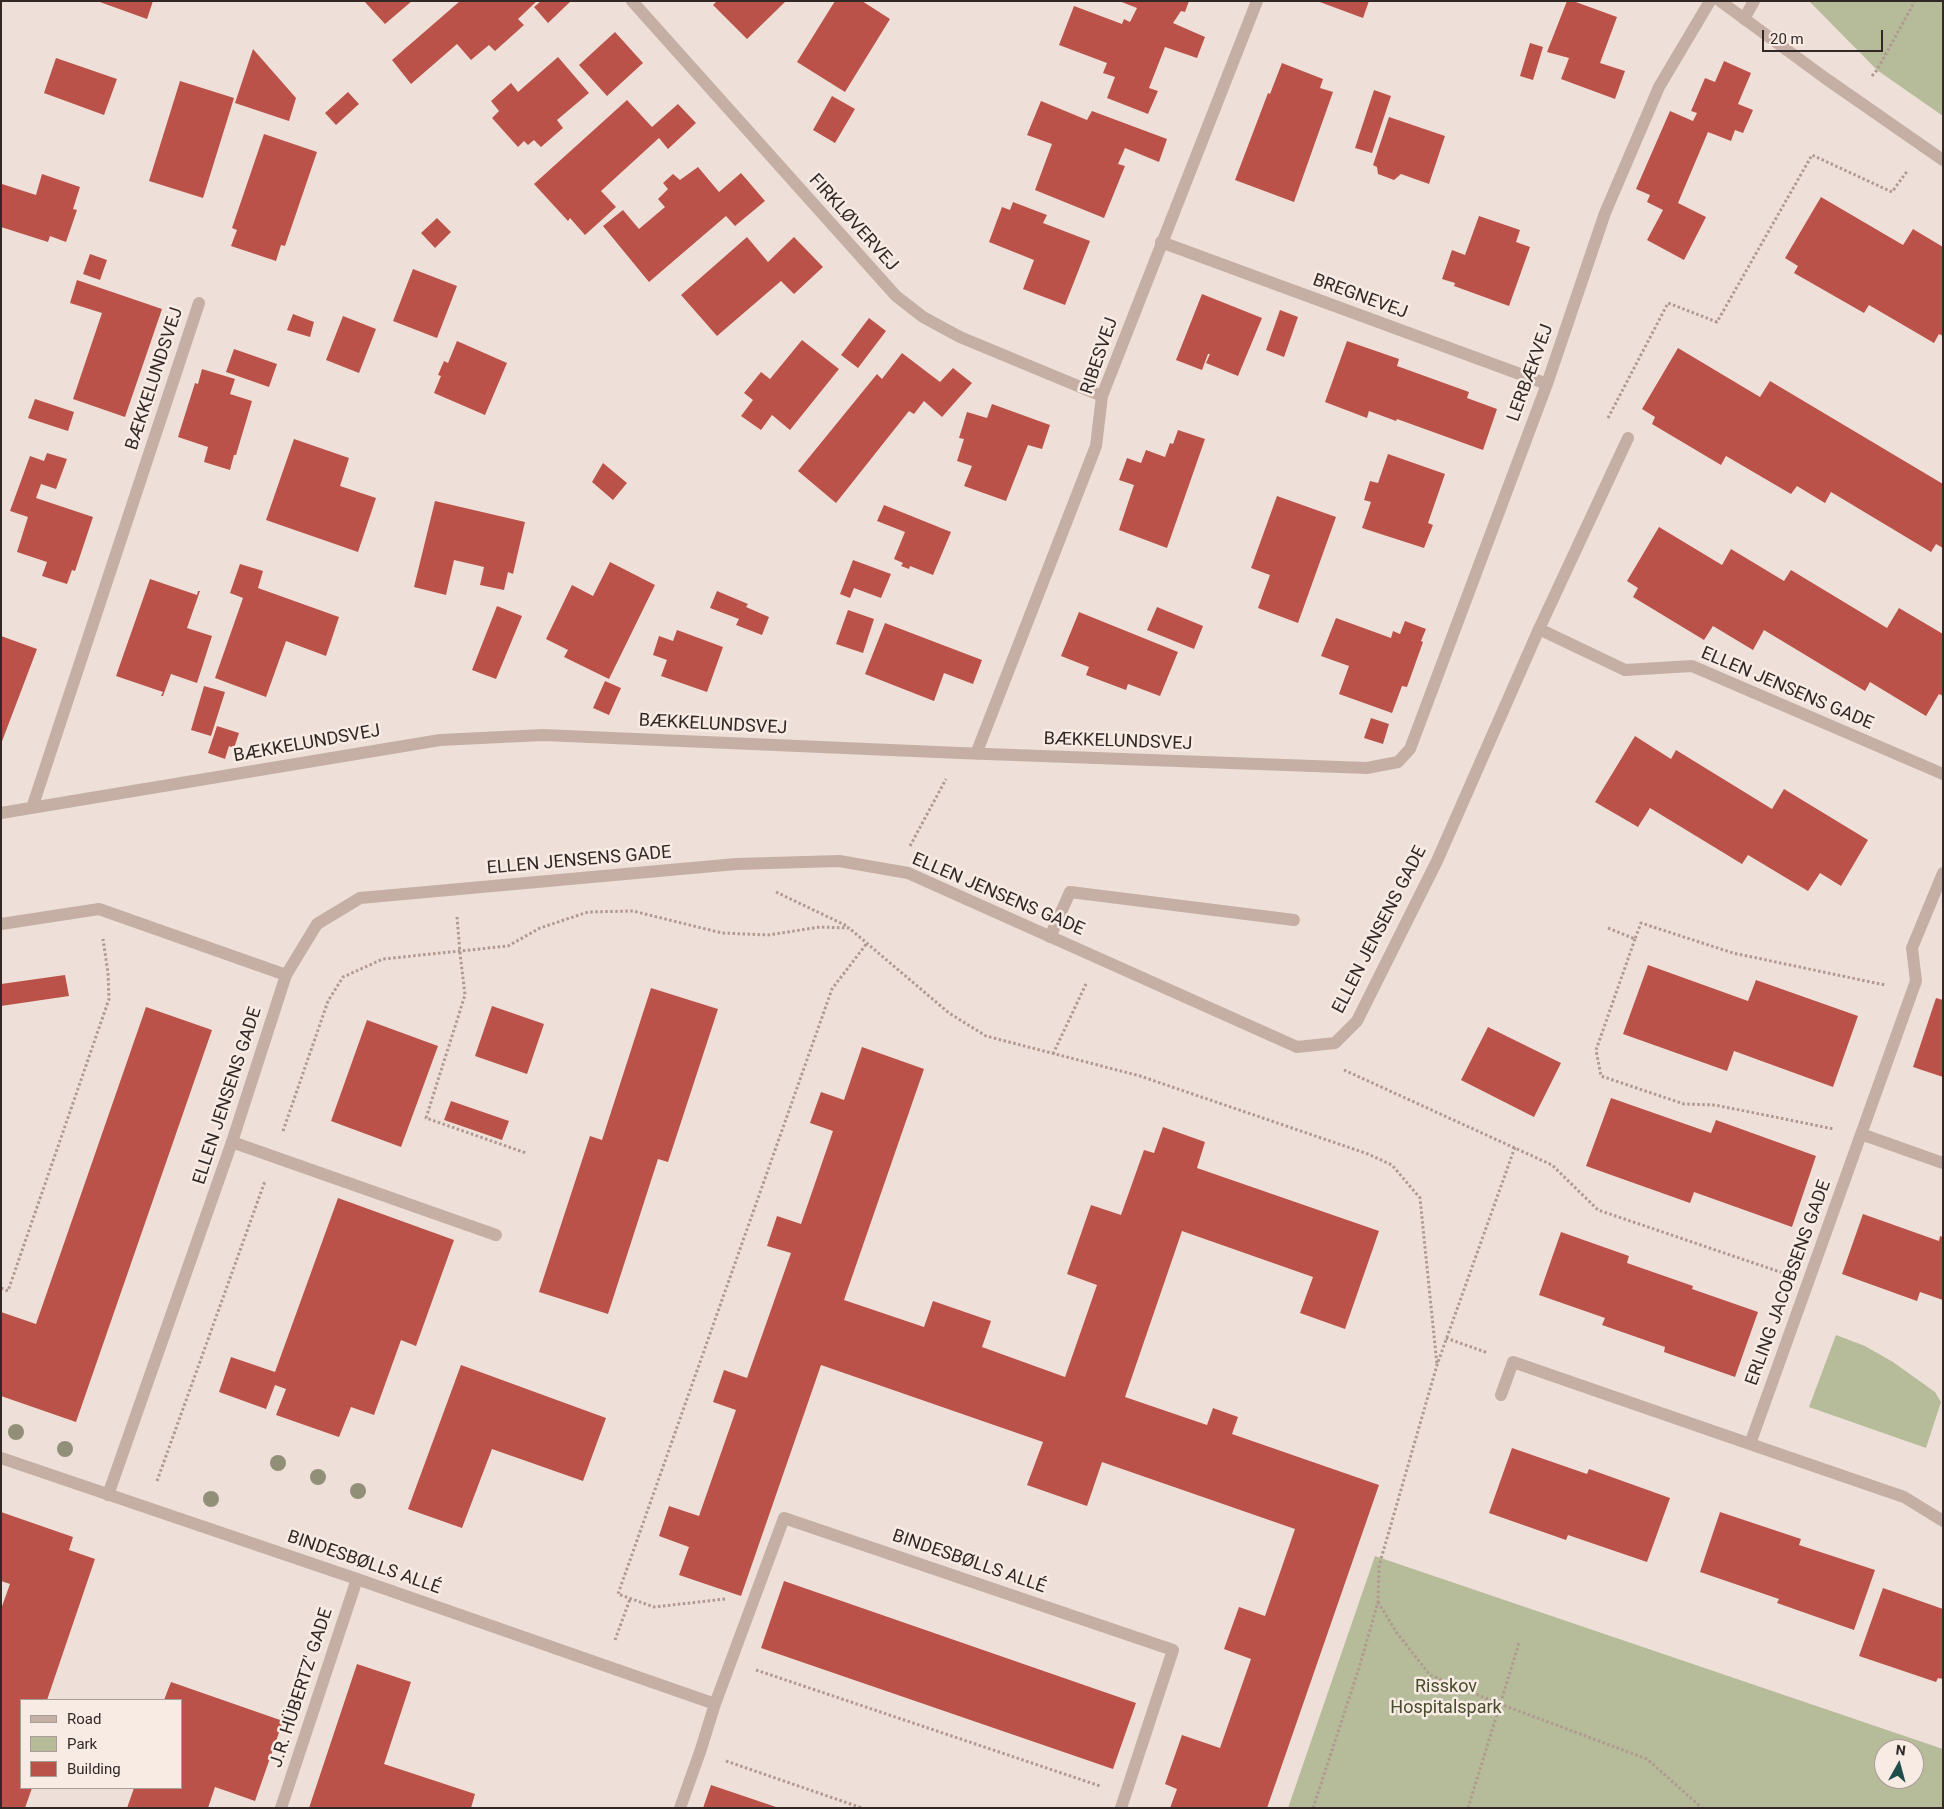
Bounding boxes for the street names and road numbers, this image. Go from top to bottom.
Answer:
street label: FIRKLØVERVEJ [804,170,902,276]
street label: BREGNEVEJ [1310,270,1410,324]
street label: BÆKKELUNDSVEJ [122,305,188,453]
street label: RIBESVEJ [1077,315,1123,397]
street label: LERBÆKVEJ [1503,321,1559,425]
street label: ELLEN JENSENS GADE [1698,643,1876,735]
street label: BÆKKELUNDSVEJ [638,710,788,740]
street label: BÆKKELUNDSVEJ [232,720,382,768]
street label: BÆKKELUNDSVEJ [1043,729,1193,755]
street label: ELLEN JENSENS GADE [486,842,672,880]
street label: ELLEN JENSENS GADE [1328,843,1432,1017]
street label: ELLEN JENSENS GADE [909,849,1087,941]
street label: ELLEN JENSENS GADE [189,1005,267,1187]
street label: ERLING JACOBSENS GADE [1742,1177,1836,1389]
street label: BINDESBØLLS ALLÉ [889,1526,1049,1598]
street label: BINDESBØLLS ALLÉ [284,1527,444,1599]
street label: J.R. HÜBERTZ' GADE [266,1605,338,1771]

